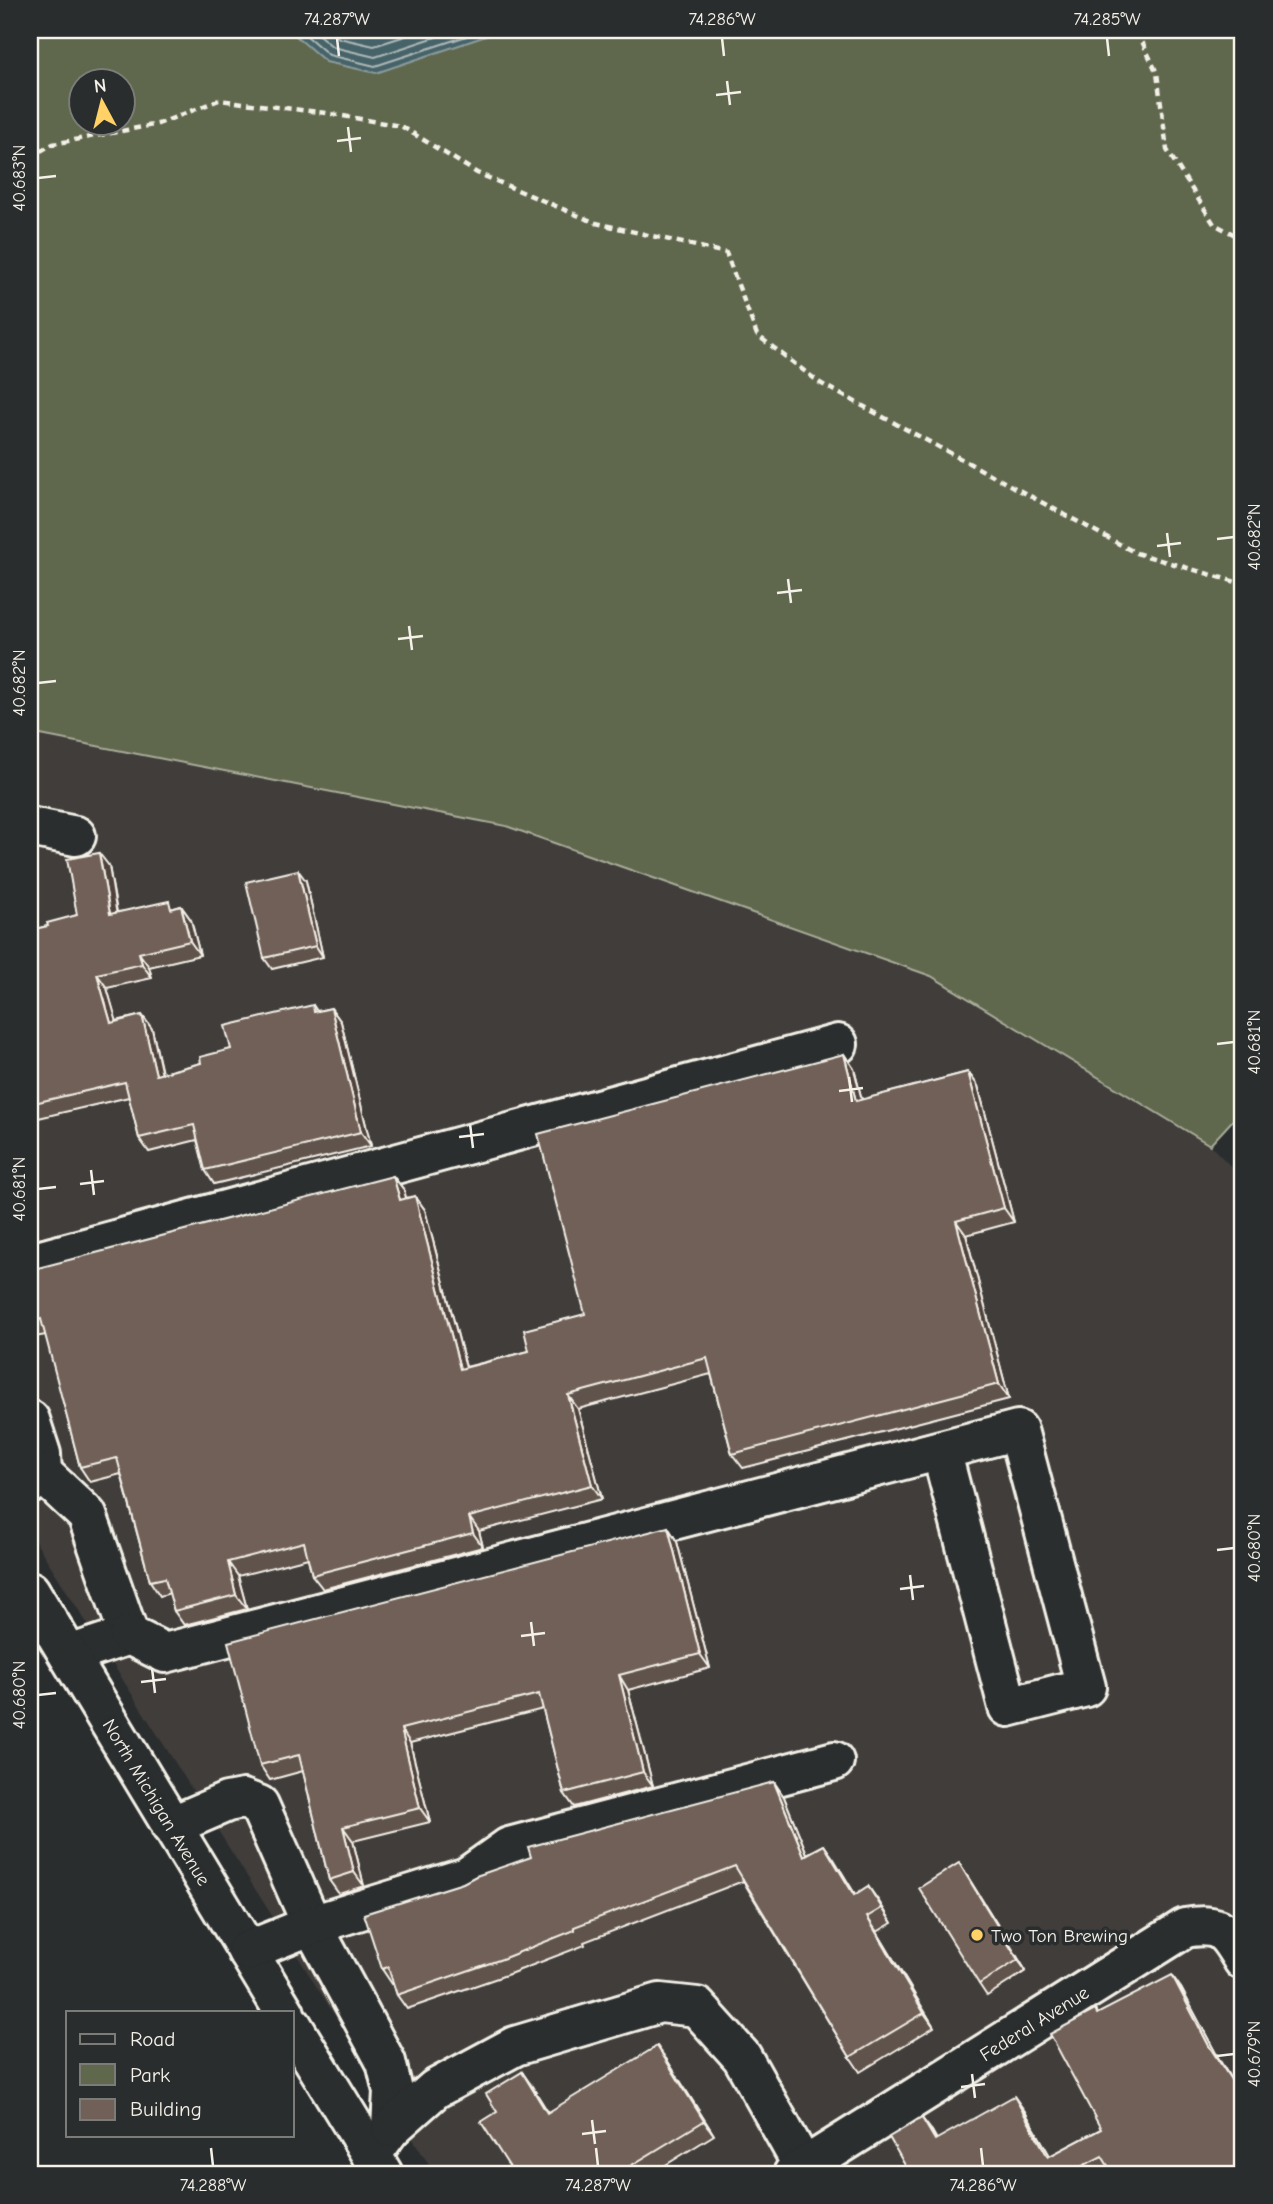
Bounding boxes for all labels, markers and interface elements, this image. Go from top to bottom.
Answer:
text: 74.287°W [304,9,370,30]
text: 74.286°W [688,9,756,30]
text: 74.285°W [1073,9,1141,30]
north arrow [66,66,136,136]
text: N [93,74,108,98]
text: 40.683°N [9,145,30,211]
text: 40.682°N [1244,503,1265,571]
text: 40.682°N [9,649,30,717]
text: 40.681°N [1244,1010,1265,1074]
text: 40.681°N [9,1157,30,1221]
text: 40.680°N [1244,1514,1265,1582]
text: 40.680°N [9,1661,30,1729]
street label: North Michigan Avenue [98,1715,215,1890]
place label: Two Ton Brewing [991,1925,1128,1947]
marker: Two Ton Brewing [969,1927,985,1943]
street label: Federal Avenue [976,1982,1093,2066]
legend [66,2011,294,2138]
text: 40.679°N [1244,2021,1265,2087]
text: Road [130,2027,175,2051]
text: Park [130,2063,170,2087]
text: Building [130,2097,202,2121]
text: 74.288°W [180,2175,247,2196]
text: 74.287°W [565,2175,631,2196]
text: 74.286°W [949,2175,1017,2196]

